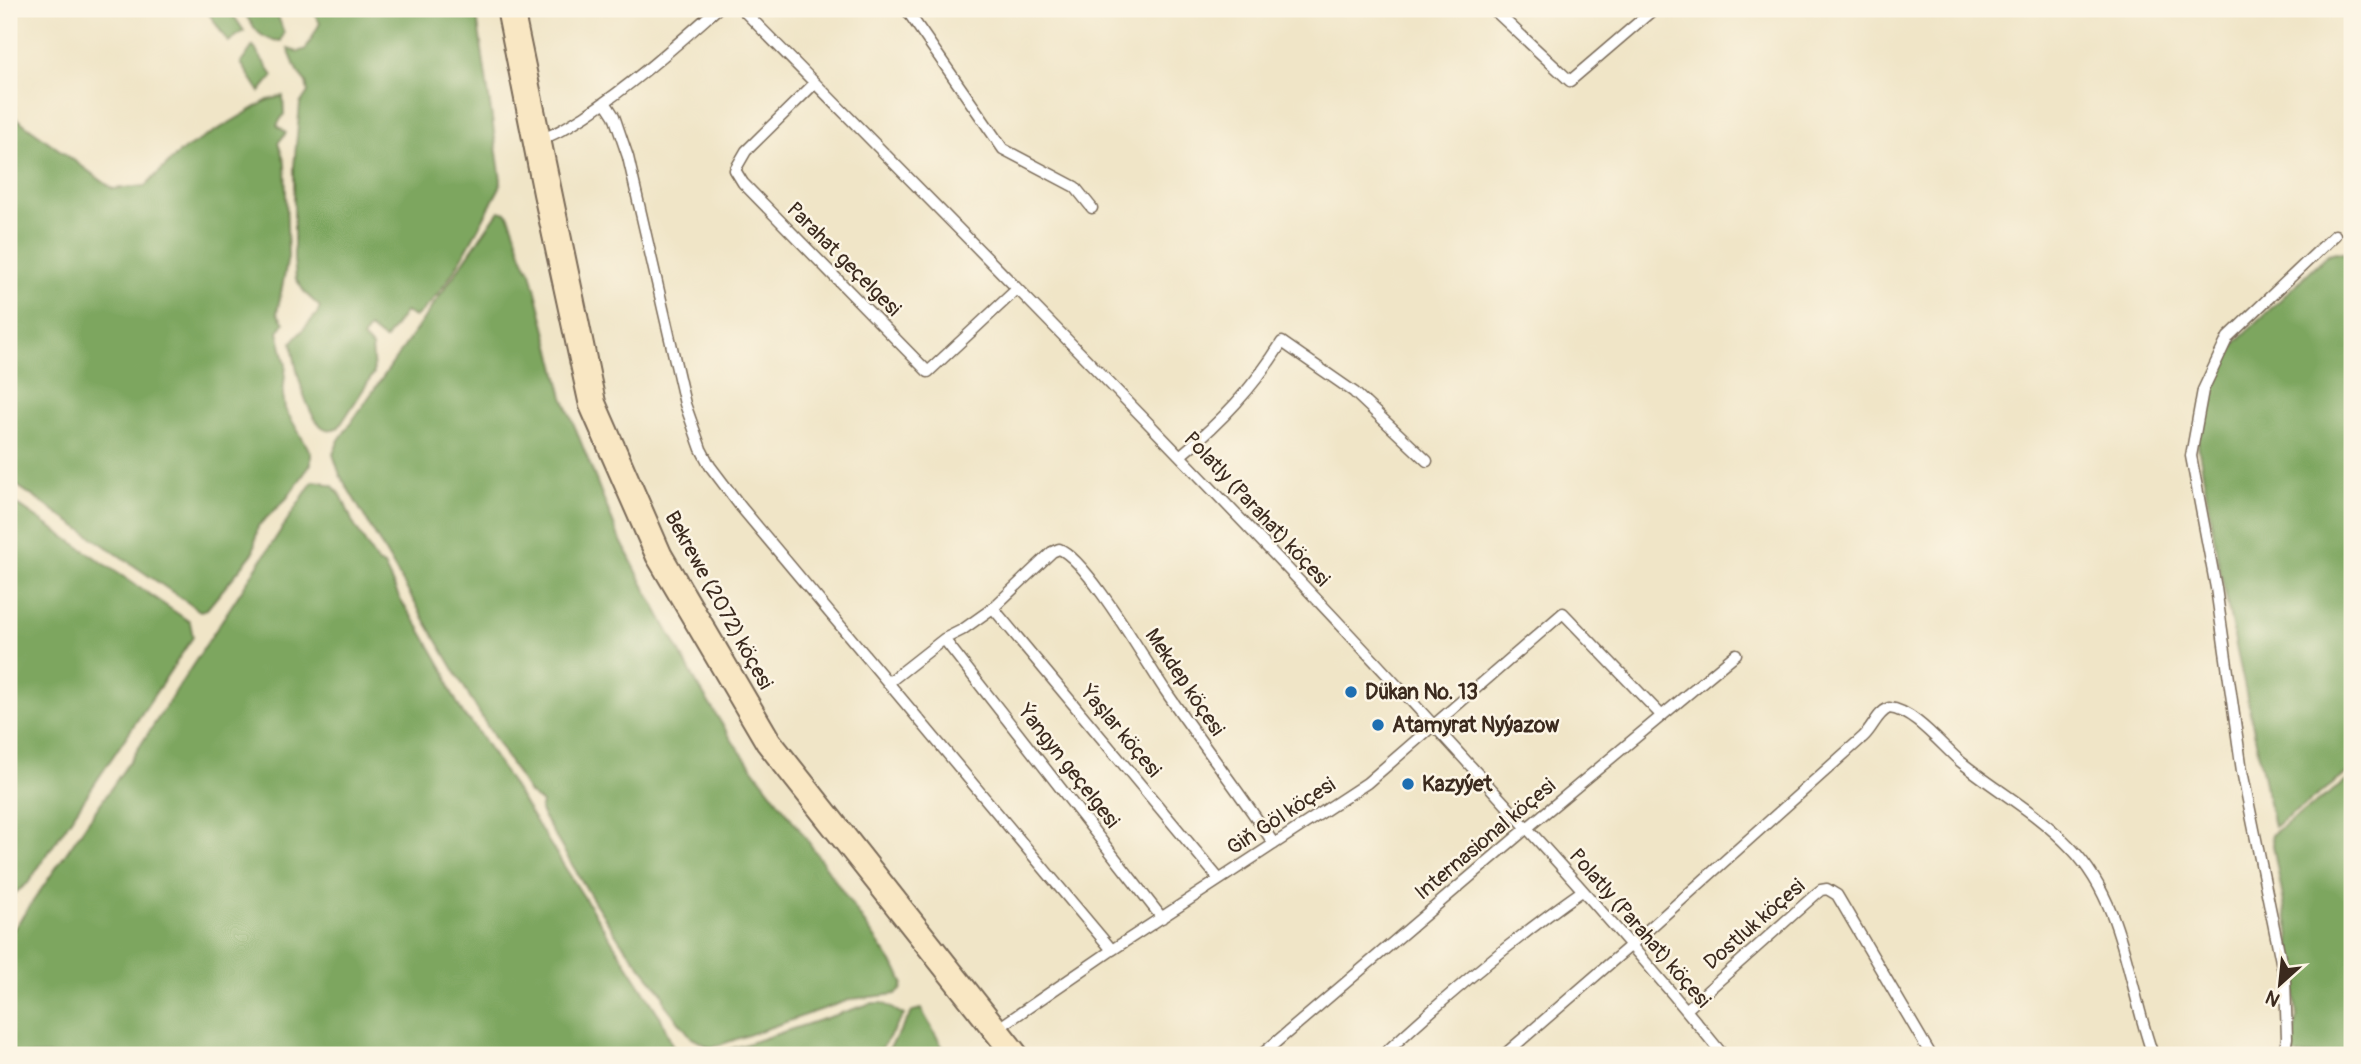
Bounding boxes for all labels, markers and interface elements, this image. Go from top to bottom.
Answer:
street label: Parahat geçelgesi [781,196,907,322]
street label: Polatly (Parahat) köçesi [1178,426,1336,593]
street label: Bekrewe (2072) köçesi [658,506,779,694]
street label: Mekdep köçesi [1139,623,1231,742]
street label: Ýaşlar köçesi [1073,679,1167,783]
place label: Dükan No. 13 [1365,679,1478,706]
marker: Dükan No. 13 [1343,684,1359,700]
street label: Ýangyn geçelgesi [1011,698,1126,834]
place label: Atamyrat Nyýazow [1392,712,1560,739]
marker: Atamyrat Nyýazow [1370,717,1386,733]
street label: Giň Göl köçesi [1222,771,1341,861]
place label: Kazyýet [1422,771,1493,798]
street label: Internasional köçesi [1409,772,1561,906]
marker: Kazyýet [1400,776,1416,792]
street label: Polatly (Parahat) köçesi [1563,843,1716,1014]
street label: Dostluk köçesi [1698,873,1811,976]
north arrow [2246,948,2316,1018]
text: N [2261,985,2284,1012]

